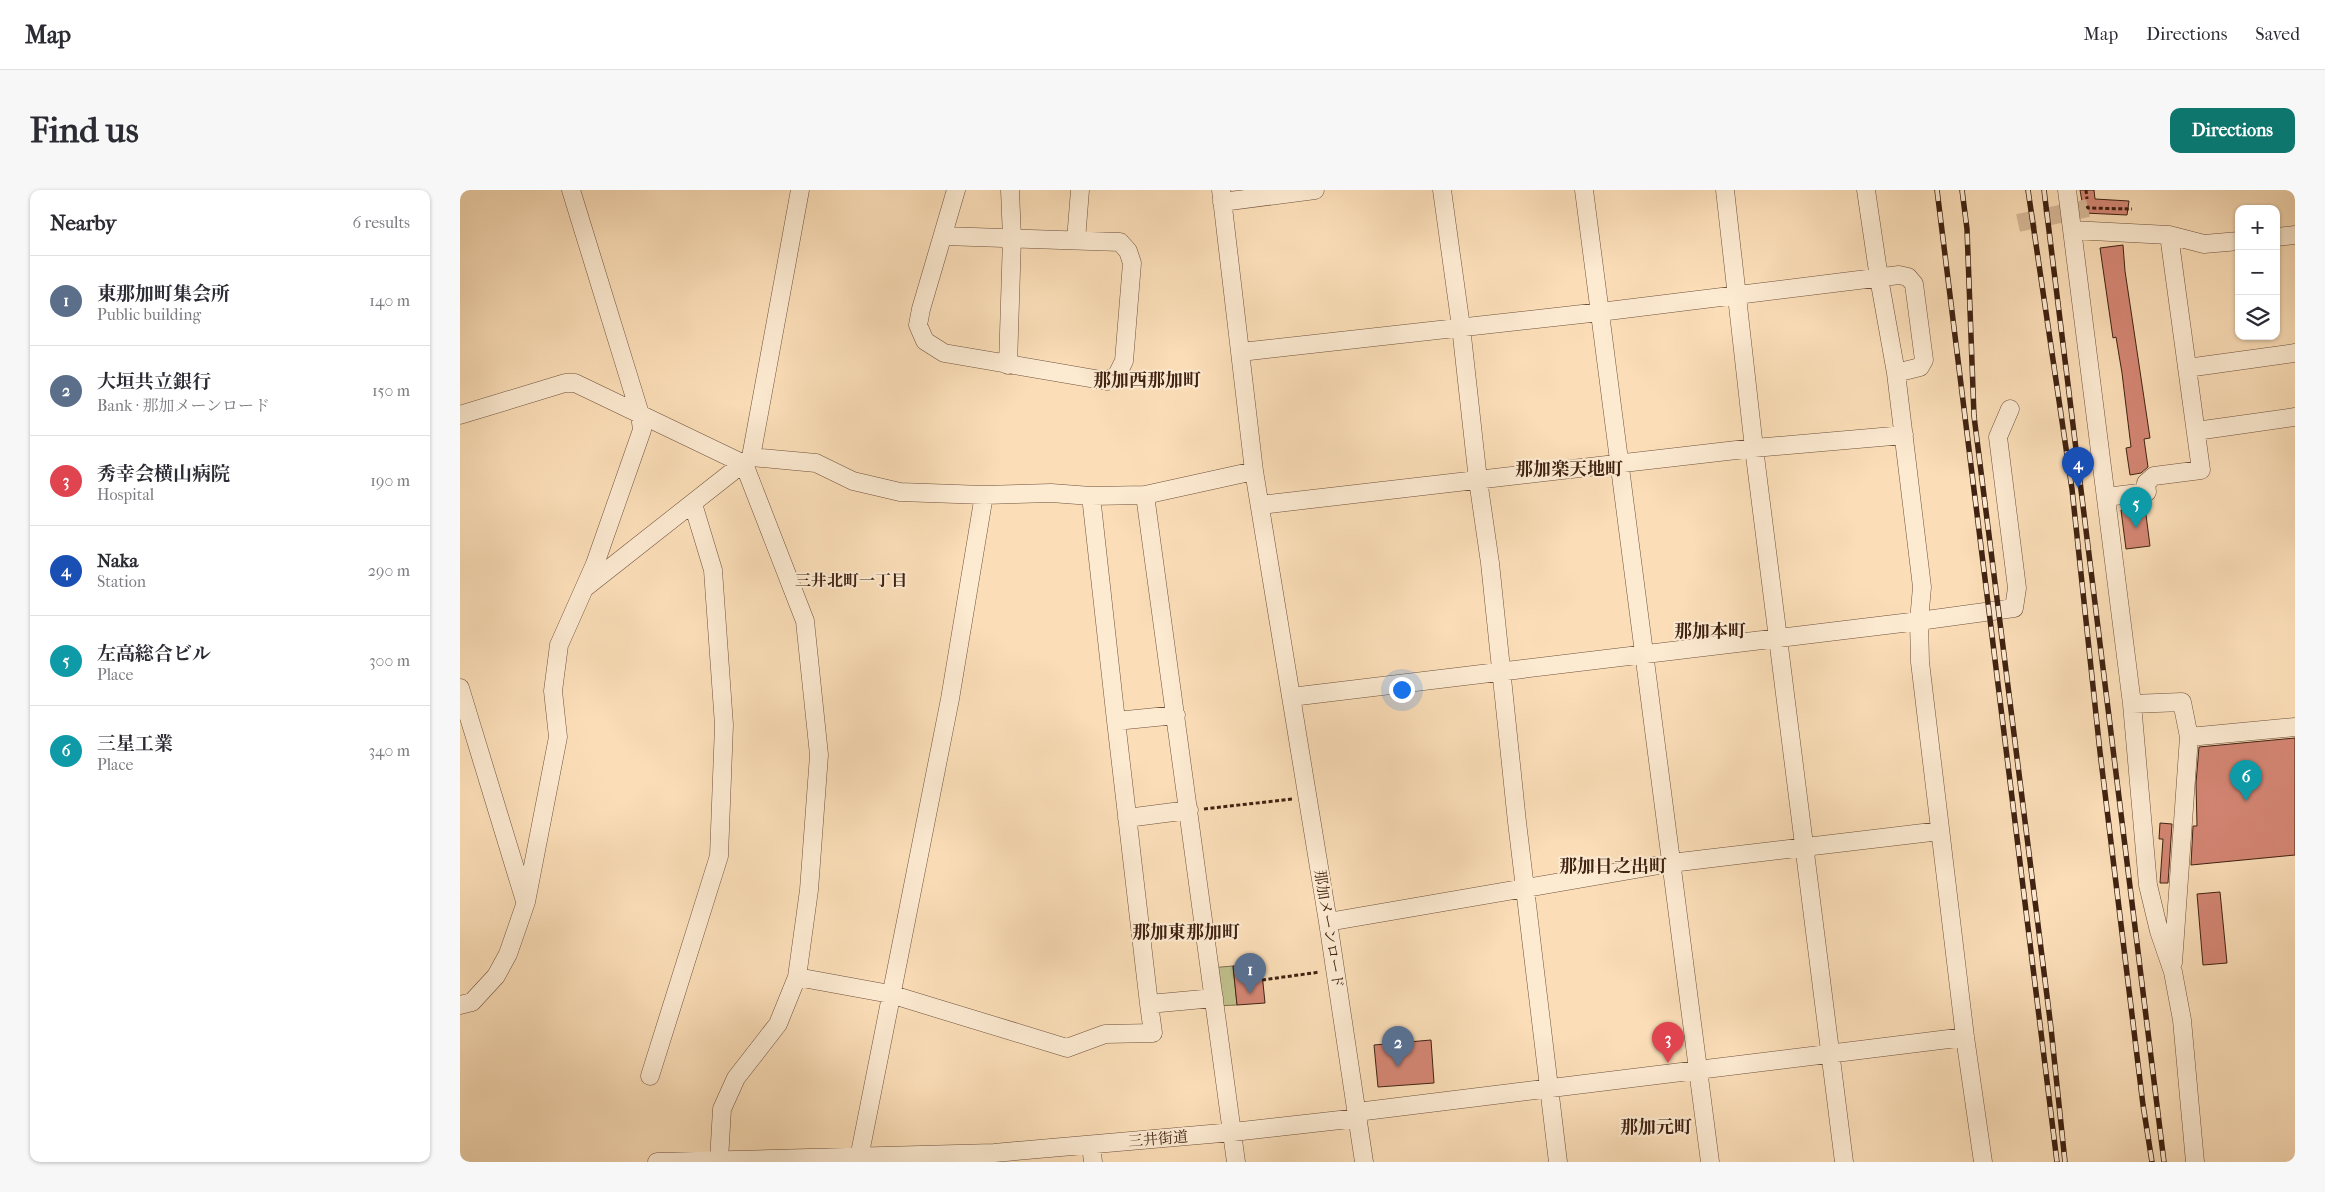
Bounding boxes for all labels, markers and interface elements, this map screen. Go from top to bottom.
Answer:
text: Map [25,21,71,49]
text: Map [2084,24,2118,45]
text: Directions [2146,24,2227,45]
text: Saved [2255,24,2300,45]
button: Directions [2170,108,2295,153]
text: Find us [30,110,139,151]
map controls [2235,205,2280,340]
button: + [2235,205,2280,250]
text: Nearby [50,211,116,235]
text: 6 results [352,213,410,232]
button: − [2235,250,2280,295]
text: 東那加町集会所 [97,283,230,305]
text: 1 [63,291,69,310]
text: 140 m [369,291,410,310]
button: layers [2235,295,2280,340]
text: Public building [97,305,201,324]
district label: 那加西那加町 [1093,370,1201,391]
text: 大垣共立銀行 [97,371,211,393]
text: 2 [62,381,70,400]
text: 150 m [372,381,410,400]
text: Bank · 那加メーンロード [97,396,270,415]
pin: 4 [2062,447,2094,488]
district label: 那加楽天地町 [1515,459,1623,480]
text: 秀幸会横山病院 [97,463,230,485]
text: 3 [63,471,69,490]
text: 190 m [370,471,410,490]
text: Hospital [97,485,154,504]
pin: 5 [2120,487,2152,528]
text: Naka [97,550,138,572]
text: 4 [61,561,71,580]
text: 290 m [368,561,410,580]
district label: 三井北町一丁目 [795,571,907,590]
text: Station [97,572,146,591]
district label: 那加本町 [1674,621,1746,642]
text: 左高総合ビル [97,643,211,665]
text: 5 [63,651,69,670]
text: 300 m [369,651,410,670]
text: Place [97,665,133,684]
your location [1389,677,1415,703]
text: 三星工業 [97,733,173,755]
text: 6 [62,741,70,760]
text: 340 m [368,741,410,760]
text: Place [97,755,133,774]
pin: 6 [2230,760,2262,801]
district label: 那加日之出町 [1559,856,1667,877]
street label: 那加メーンロード [1311,868,1347,990]
district label: 那加東那加町 [1132,922,1240,943]
pin: 1 [1234,953,1266,994]
pin: 3 [1652,1022,1684,1063]
pin: 2 [1382,1026,1414,1067]
district label: 那加元町 [1620,1117,1692,1138]
street label: 三井街道 [1127,1127,1189,1151]

